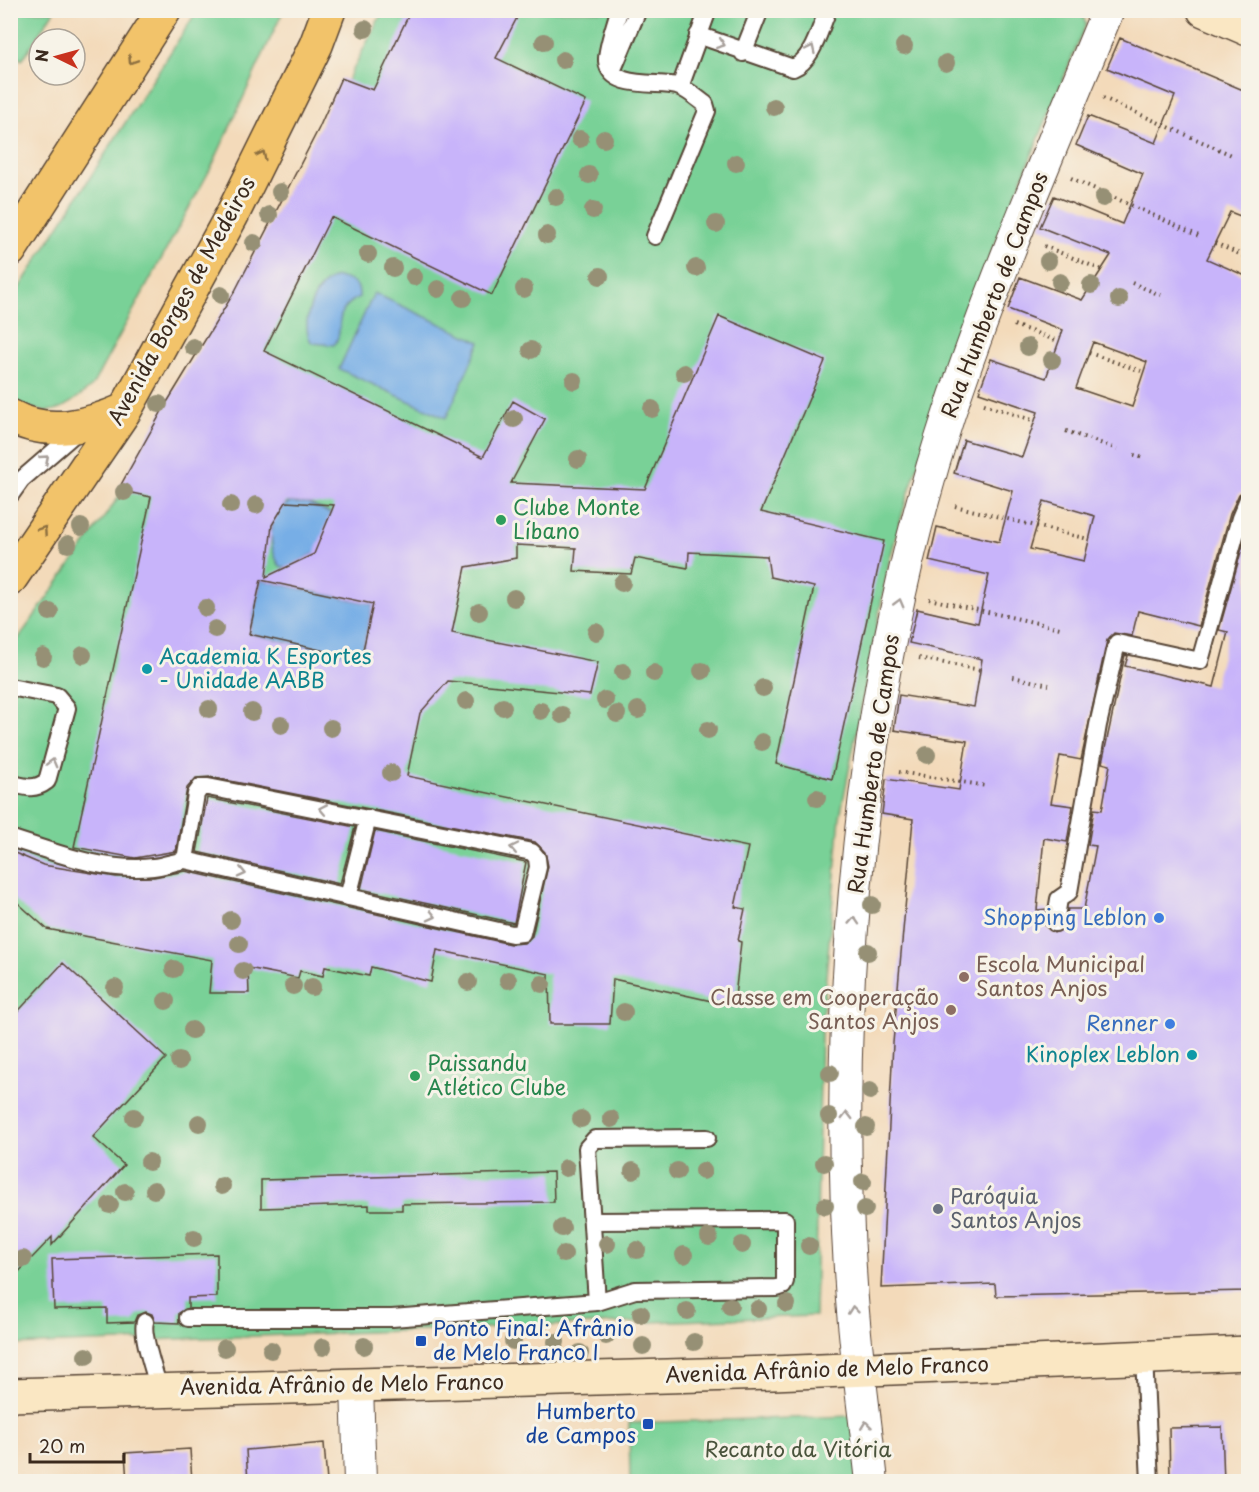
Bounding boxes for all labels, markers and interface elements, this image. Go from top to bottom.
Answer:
north arrow [27,27,87,87]
one-way arrow [714,37,725,49]
one-way arrow [803,45,815,56]
text: N [29,48,54,63]
one-way arrow [128,54,140,64]
one-way arrow [254,151,266,162]
street label: Rua Humberto de Campos [931,167,1055,422]
street label: Avenida Borges de Medeiros [98,170,262,430]
one-way arrow [39,455,50,466]
place label: Clube Monte Líbano [513,490,640,546]
marker: Clube Monte Líbano [494,513,508,527]
one-way arrow [36,526,47,537]
one-way arrow [891,598,904,608]
street label: Rua Humberto de Campos [838,632,906,895]
place label: Academia K Esportes - Unidade AABB [159,639,371,695]
marker: Academia K Esportes - Unidade AABB [140,662,154,676]
one-way arrow [45,758,58,768]
one-way arrow [318,803,328,816]
one-way arrow [509,843,519,856]
one-way arrow [237,866,247,879]
place label: Shopping Leblon [983,900,1147,932]
one-way arrow [427,909,437,922]
marker: Shopping Leblon [1152,911,1166,925]
one-way arrow [847,916,860,925]
place label: Escola Municipal Santos Anjos [976,947,1145,1003]
marker: Escola Municipal Santos Anjos [957,970,971,984]
place label: Classe em Cooperação Santos Anjos [710,980,939,1036]
marker: Classe em Cooperação Santos Anjos [944,1003,958,1017]
place label: Renner [1086,1006,1158,1038]
marker: Renner [1163,1017,1177,1031]
place label: Kinoplex Leblon [1026,1037,1180,1069]
place label: Paissandu Atlético Clube [427,1046,566,1102]
marker: Kinoplex Leblon [1185,1048,1199,1062]
marker: Paissandu Atlético Clube [408,1069,422,1083]
one-way arrow [841,1111,853,1120]
place label: Paróquia Santos Anjos [950,1179,1081,1235]
marker: Paróquia Santos Anjos [931,1202,945,1216]
one-way arrow [847,1306,860,1315]
place label: Ponto Final: Afrânio de Melo Franco I [433,1311,634,1367]
marker: Ponto Final: Afrânio de Melo Franco I [414,1334,428,1348]
street label: Avenida Afrânio de Melo Franco [665,1346,989,1390]
street label: Avenida Afrânio de Melo Franco [180,1364,504,1402]
place label: Humberto de Campos [526,1394,636,1450]
marker: Humberto de Campos [641,1417,655,1431]
one-way arrow [860,1421,872,1430]
scale bar [30,1426,124,1464]
text: 20 m [39,1432,85,1459]
park label: Recanto da Vitória [704,1432,892,1464]

